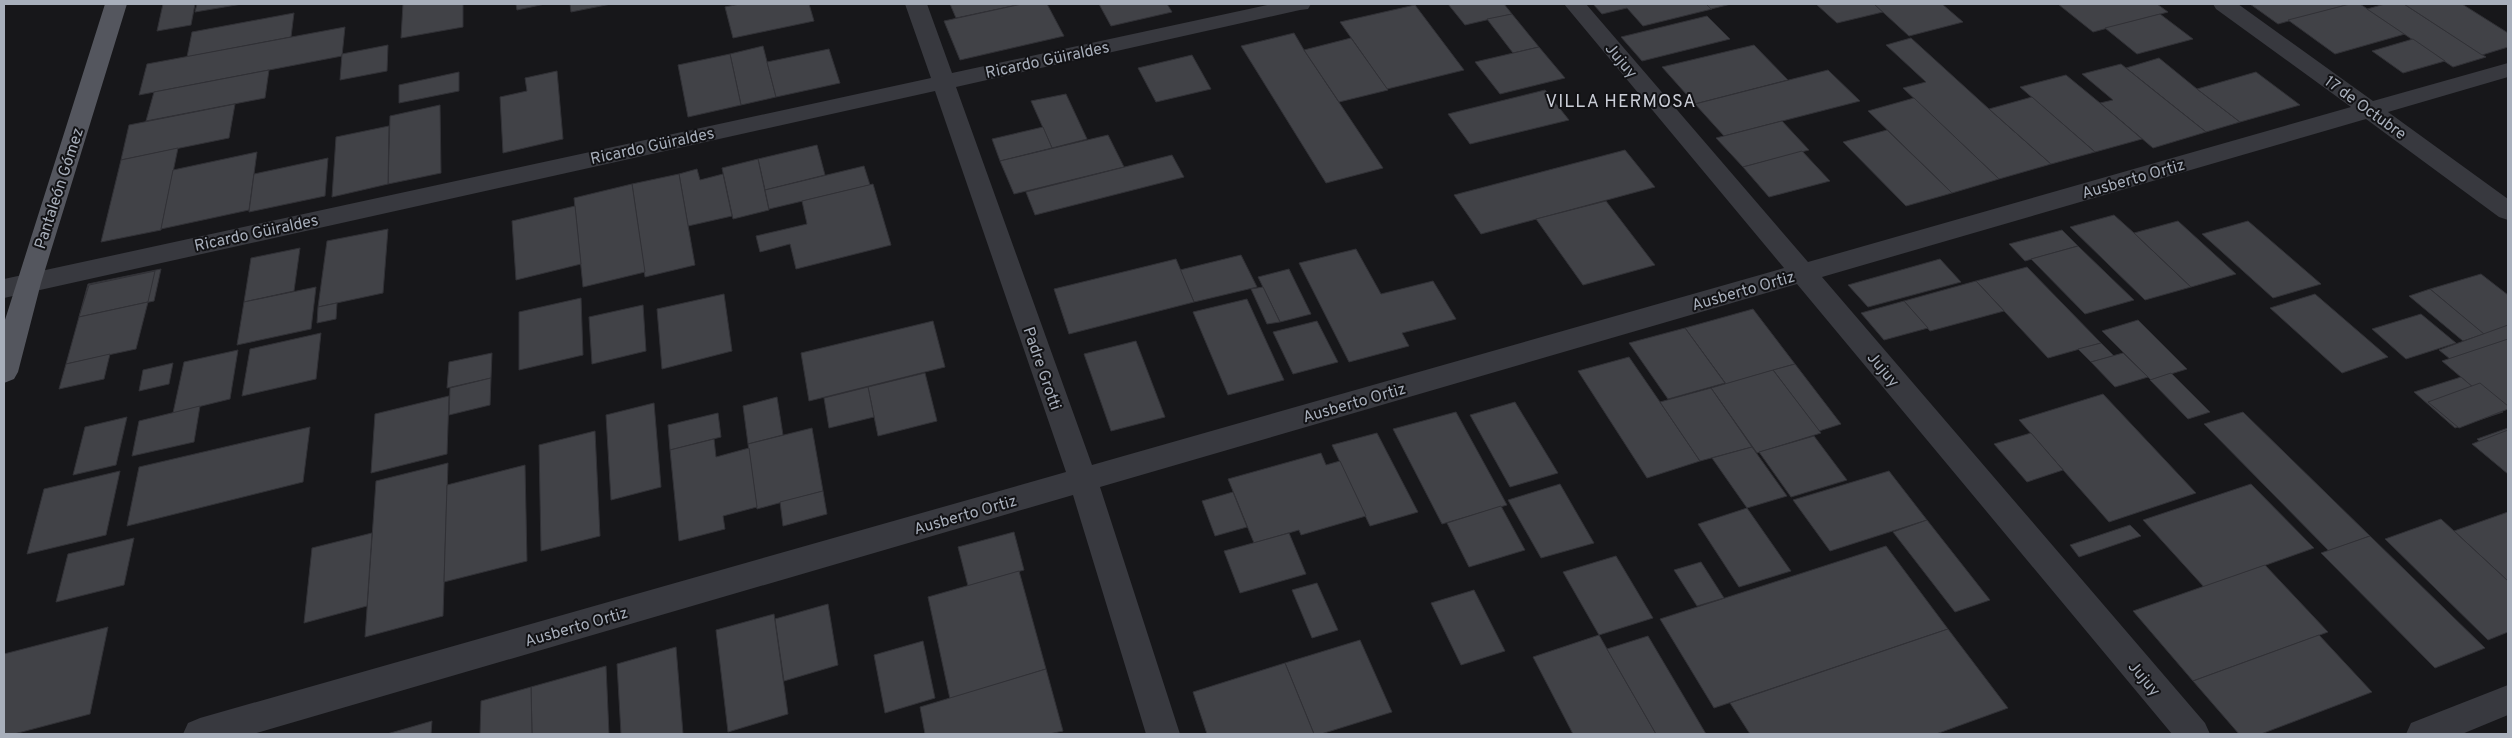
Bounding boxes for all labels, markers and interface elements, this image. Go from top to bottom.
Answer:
street label: Ricardo Güiraldes [984,38,1111,84]
street label: Jujuy [1600,40,1641,83]
street label: 17 de Octubre [2320,72,2410,145]
district label: VILLA HERMOSA [1545,91,1697,114]
street label: Ricardo Güiraldes [589,124,716,170]
street label: Pantaleón Gómez [31,125,89,252]
street label: Ausberto Ortiz [2080,156,2187,204]
street label: Ricardo Güiraldes [193,211,320,257]
street label: Ausberto Ortiz [1690,268,1797,316]
street label: Padre Grotti [1018,324,1065,413]
street label: Jujuy [1862,349,1903,392]
street label: Ausberto Ortiz [1301,380,1408,428]
street label: Ausberto Ortiz [912,492,1019,540]
street label: Ausberto Ortiz [523,604,630,652]
street label: Jujuy [2123,658,2164,701]

